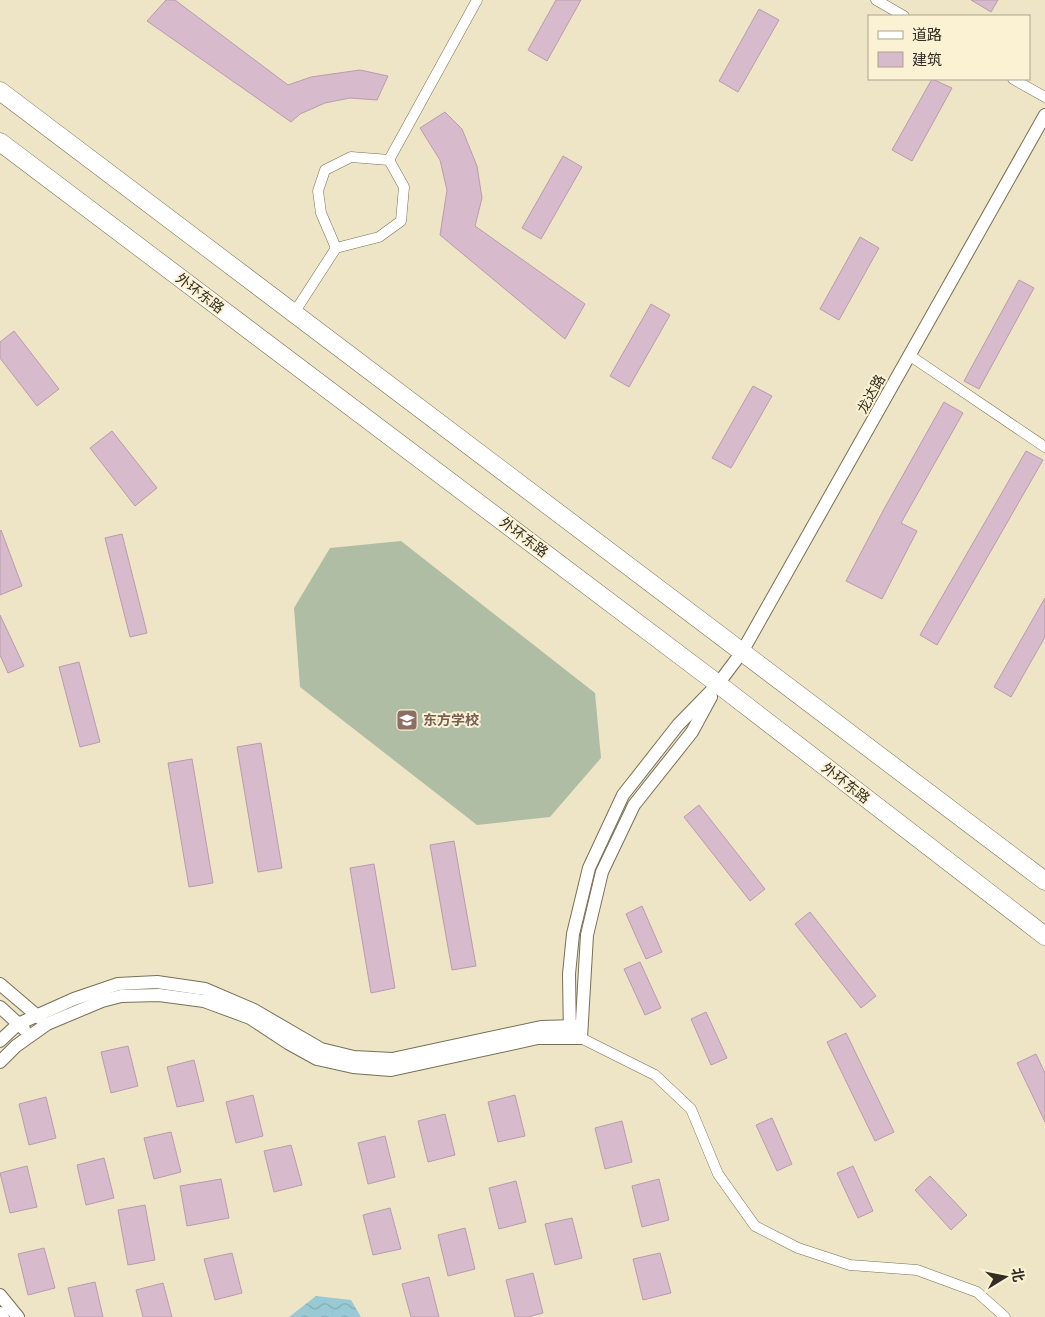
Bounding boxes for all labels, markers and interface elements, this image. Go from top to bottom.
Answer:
legend [868,15,1030,80]
text: 道路 [912,26,942,43]
text: 建筑 [912,51,942,68]
street label: 外环东路 [173,270,227,316]
street label: 龙达路 [854,372,888,416]
street label: 外环东路 [497,514,551,560]
school or university icon: 东方学校 [395,708,419,732]
place label: 东方学校 [423,712,479,728]
street label: 外环东路 [819,759,873,807]
north arrow [980,1252,1030,1302]
text: 北 [1009,1266,1027,1283]

